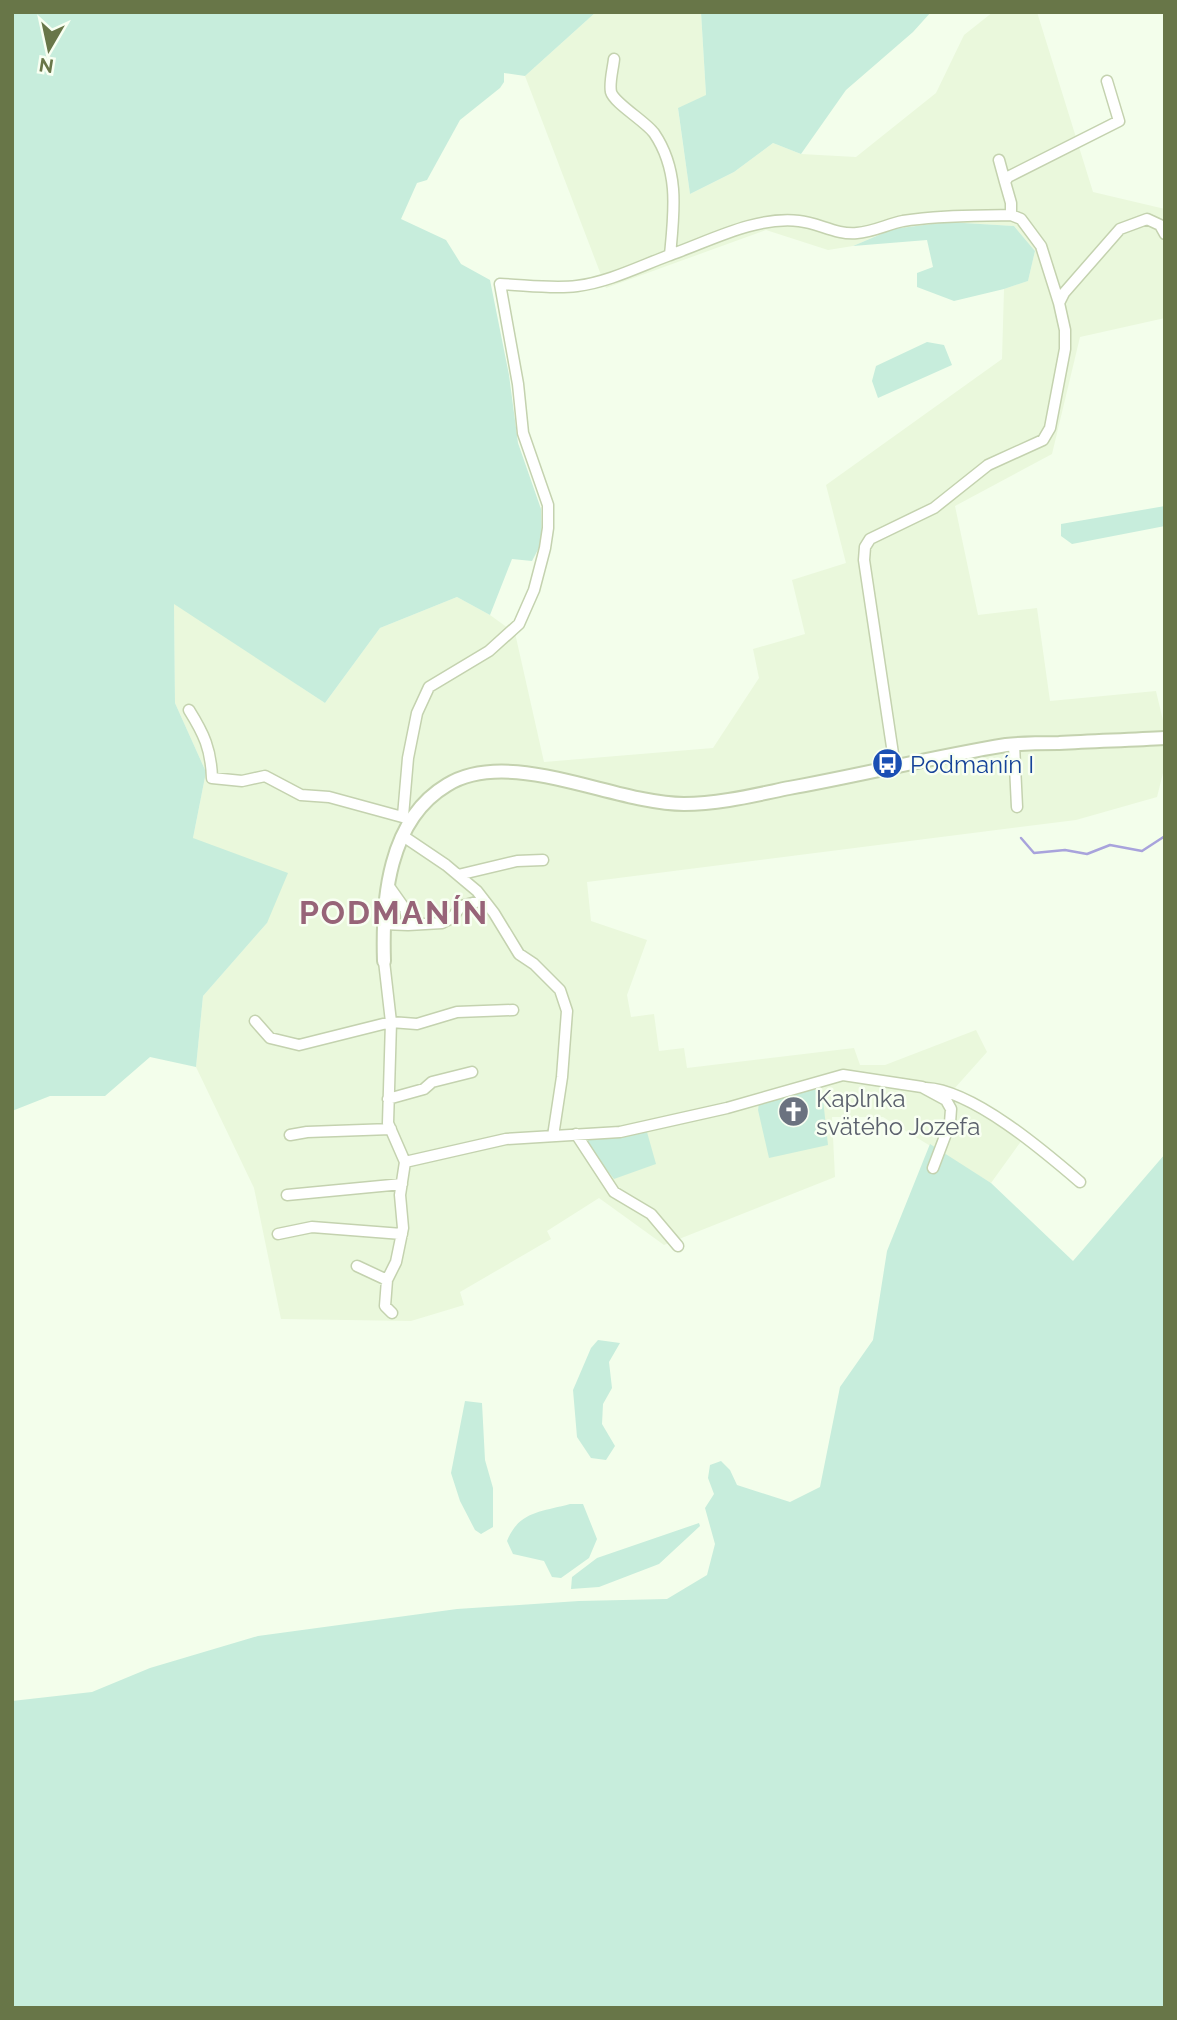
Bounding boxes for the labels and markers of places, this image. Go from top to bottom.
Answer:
bus stop icon: Podmanín I [870,747,904,781]
place label: Podmanín I [910,750,1034,779]
place label: Kaplnka svätého Jozefa [816,1084,980,1141]
church icon: Kaplnka svätého Jozefa [776,1095,810,1129]

